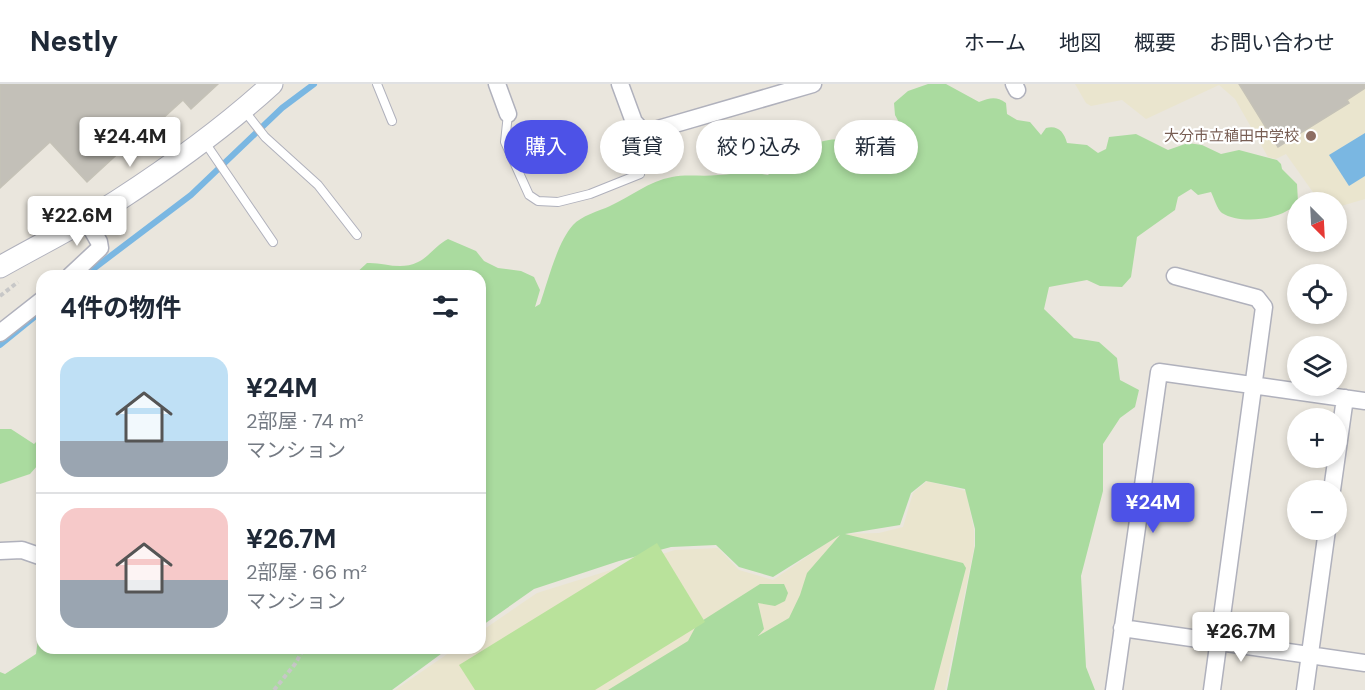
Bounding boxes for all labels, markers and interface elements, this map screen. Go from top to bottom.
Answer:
text: Nestly [30,23,118,60]
text: ホーム [964,29,1026,57]
text: 地図 [1059,29,1101,57]
text: 概要 [1134,29,1176,57]
text: お問い合わせ [1209,29,1335,57]
pin: ¥24.4M [81,117,179,168]
chip: 購入 [504,120,588,174]
chip: 賃貸 [600,120,684,174]
chip: 絞り込み [696,120,822,174]
chip: 新着 [834,120,918,174]
text: ¥24.4M [93,123,167,149]
place label: 大分市立稙田中学校 [1164,126,1299,146]
marker: 大分市立稙田中学校 [1304,129,1318,143]
north arrow [1287,192,1347,252]
map controls [1287,192,1347,540]
pin: ¥22.6M [28,196,126,247]
text: ¥22.6M [42,202,112,228]
button: locate [1287,264,1347,324]
icon: filters [429,290,462,323]
text: 4件の物件 [60,291,181,325]
button: layers [1287,336,1347,396]
text: ¥24M [246,371,318,405]
icon: home [108,381,180,453]
text: 2部屋 · 74 m² [246,408,364,434]
button: + [1287,408,1347,468]
text: マンション [246,437,346,463]
button: − [1287,480,1347,540]
pin: ¥24M [1117,483,1189,534]
text: ¥24M [1125,489,1181,515]
text: ¥26.7M [246,522,336,556]
icon: home [108,532,180,604]
text: 2部屋 · 66 m² [246,559,367,585]
text: マンション [246,588,346,614]
pin: ¥26.7M [1192,612,1290,663]
text: ¥26.7M [1206,618,1276,644]

